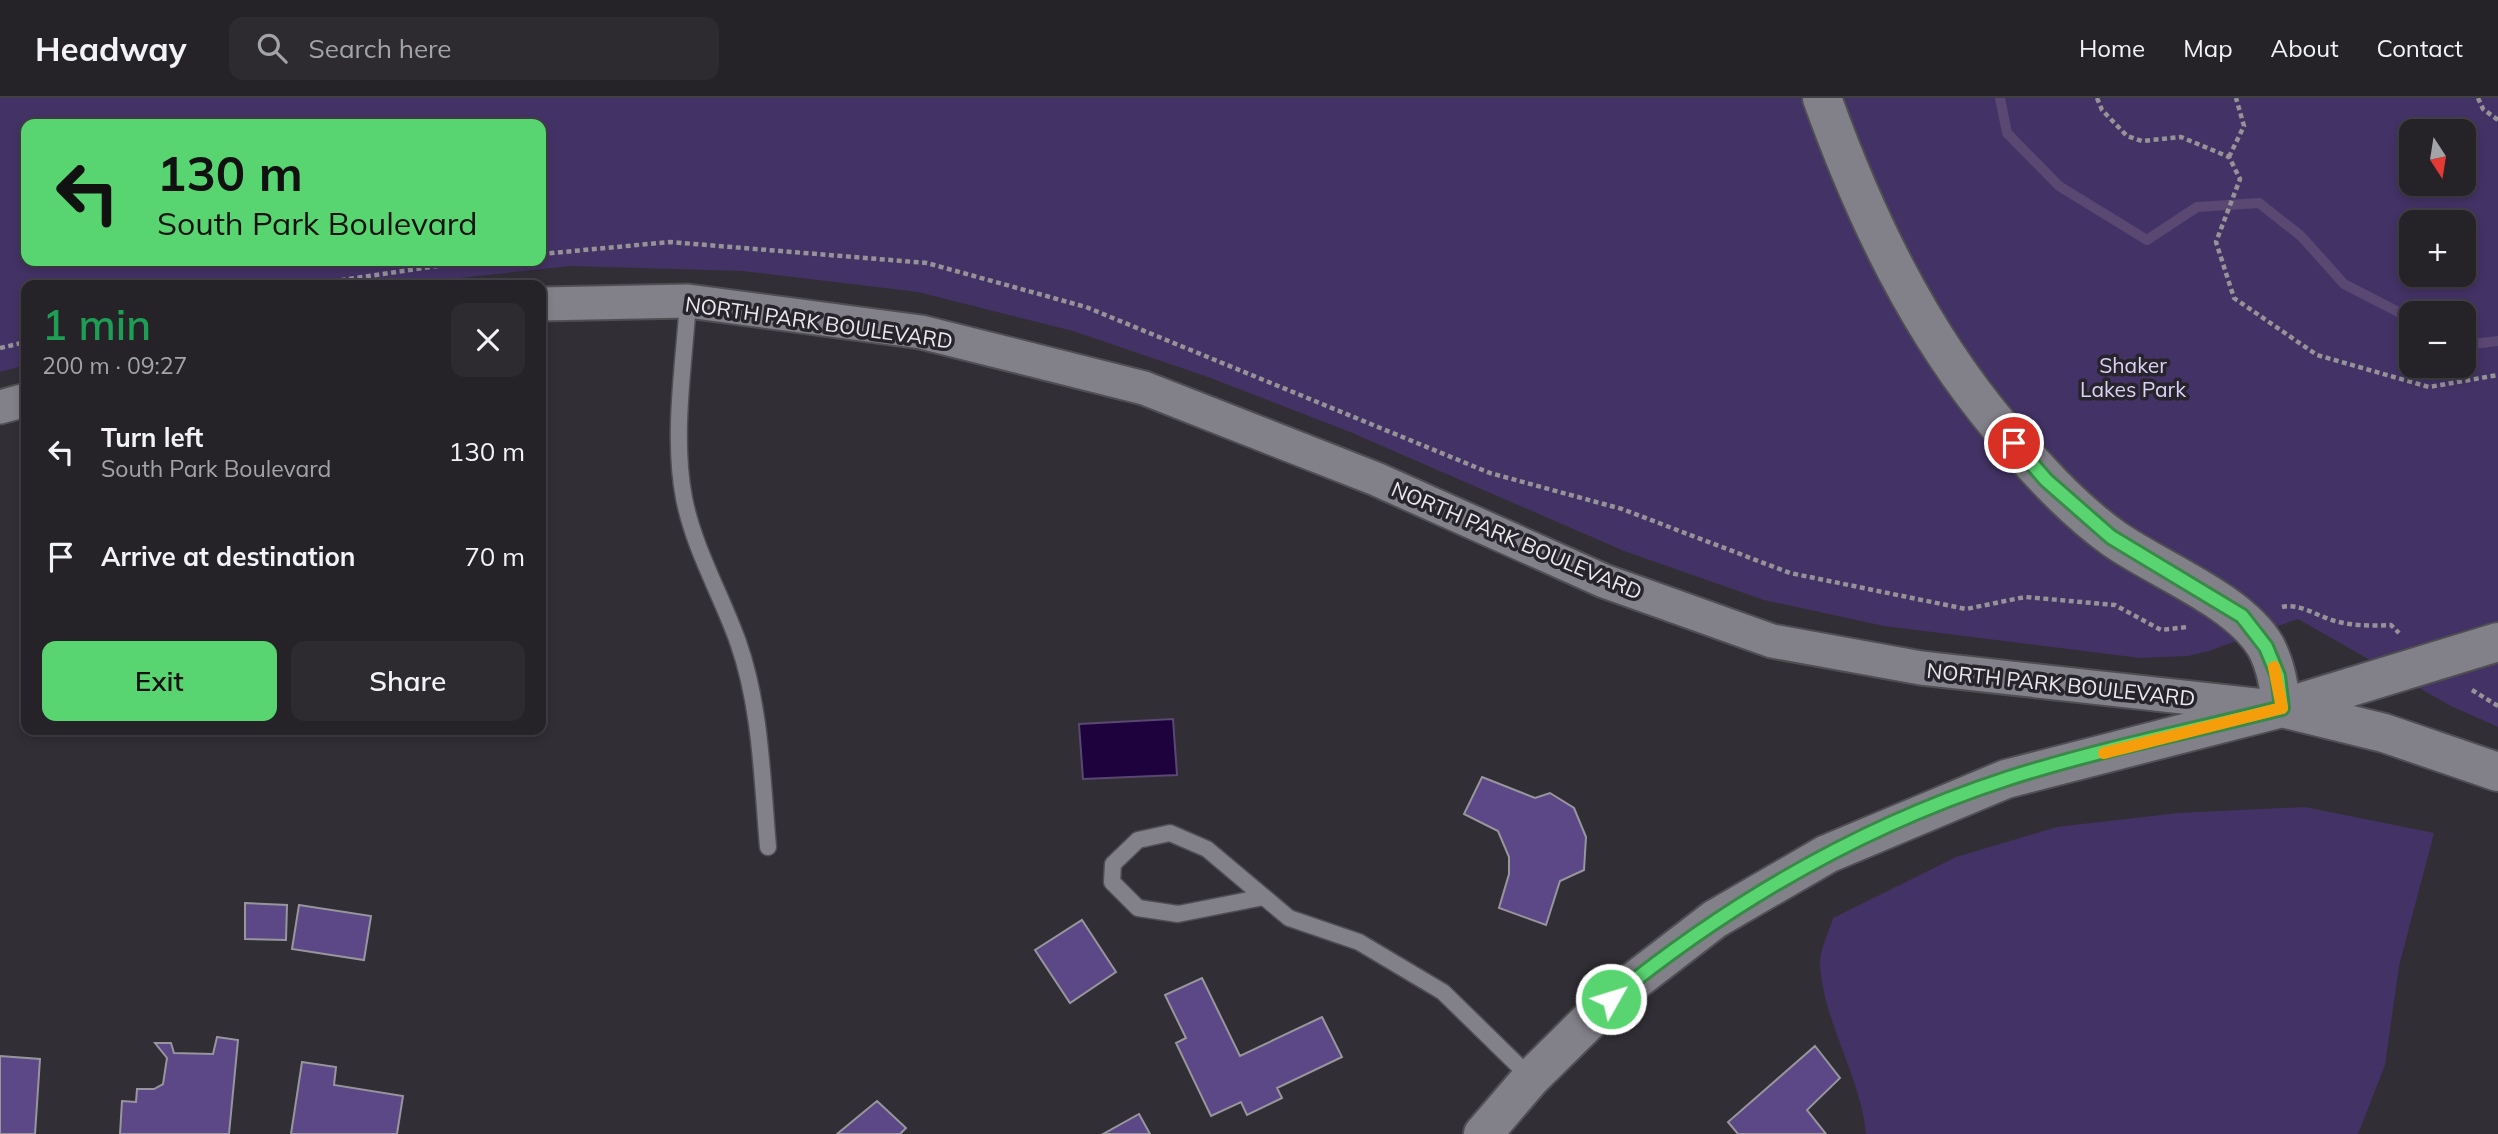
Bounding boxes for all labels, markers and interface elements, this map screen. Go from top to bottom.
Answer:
search box [229,17,719,80]
text: Headway [35,28,187,69]
icon: search [253,29,291,67]
text: Search here [309,32,451,65]
text: Home [2079,33,2145,63]
text: Map [2183,33,2233,63]
text: About [2271,33,2339,63]
text: Contact [2377,33,2463,63]
north arrow [2399,119,2476,196]
map controls [2399,119,2476,378]
text: 130 m [157,142,303,203]
icon: left [42,147,133,238]
text: South Park Boulevard [157,203,478,243]
button: + [2399,210,2476,287]
street label: NORTH PARK BOULEVARD [684,290,954,354]
text: 1 min [42,298,151,351]
button: − [2399,301,2476,378]
button: close [451,303,525,377]
text: 200 m · 09:27 [42,351,187,380]
park label: Shaker Lakes Park [2080,352,2186,402]
pin [1984,413,2044,473]
text: Turn left [101,421,203,454]
icon: arrive [1995,424,2033,462]
icon: left [42,433,80,471]
text: 130 m [449,435,525,468]
text: South Park Boulevard [101,454,331,483]
street label: NORTH PARK BOULEVARD [1388,475,1646,605]
icon: arrive [42,538,80,576]
text: Arrive at destination [101,540,356,573]
text: 70 m [464,540,525,573]
button: Exit [42,641,277,721]
button: Share [291,641,525,721]
street label: NORTH PARK BOULEVARD [1925,657,2197,711]
position arrow [1574,962,1648,1036]

